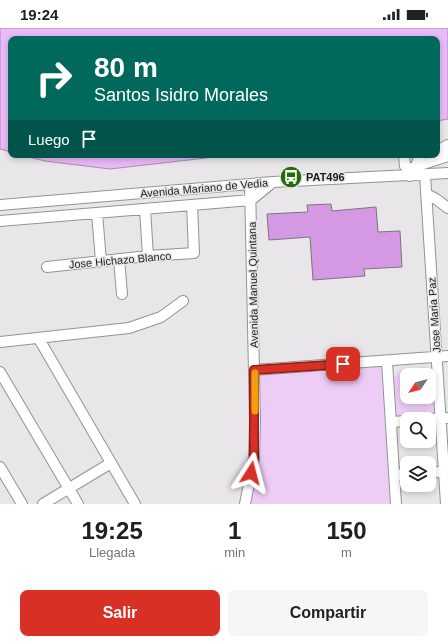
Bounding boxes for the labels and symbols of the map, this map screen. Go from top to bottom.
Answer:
bus stop icon: PAT496 [278,164,304,190]
place label: PAT496 [306,171,345,183]
street label: Avenida Mariano de Vedia [140,176,269,200]
street label: Avenida Manuel Quintana [246,221,260,348]
street label: Jose Hichazo Blanco [68,250,172,270]
street label: Jose Maria Paz [425,277,443,353]
pin [326,347,360,381]
north arrow [400,368,436,404]
position arrow [230,452,272,494]

